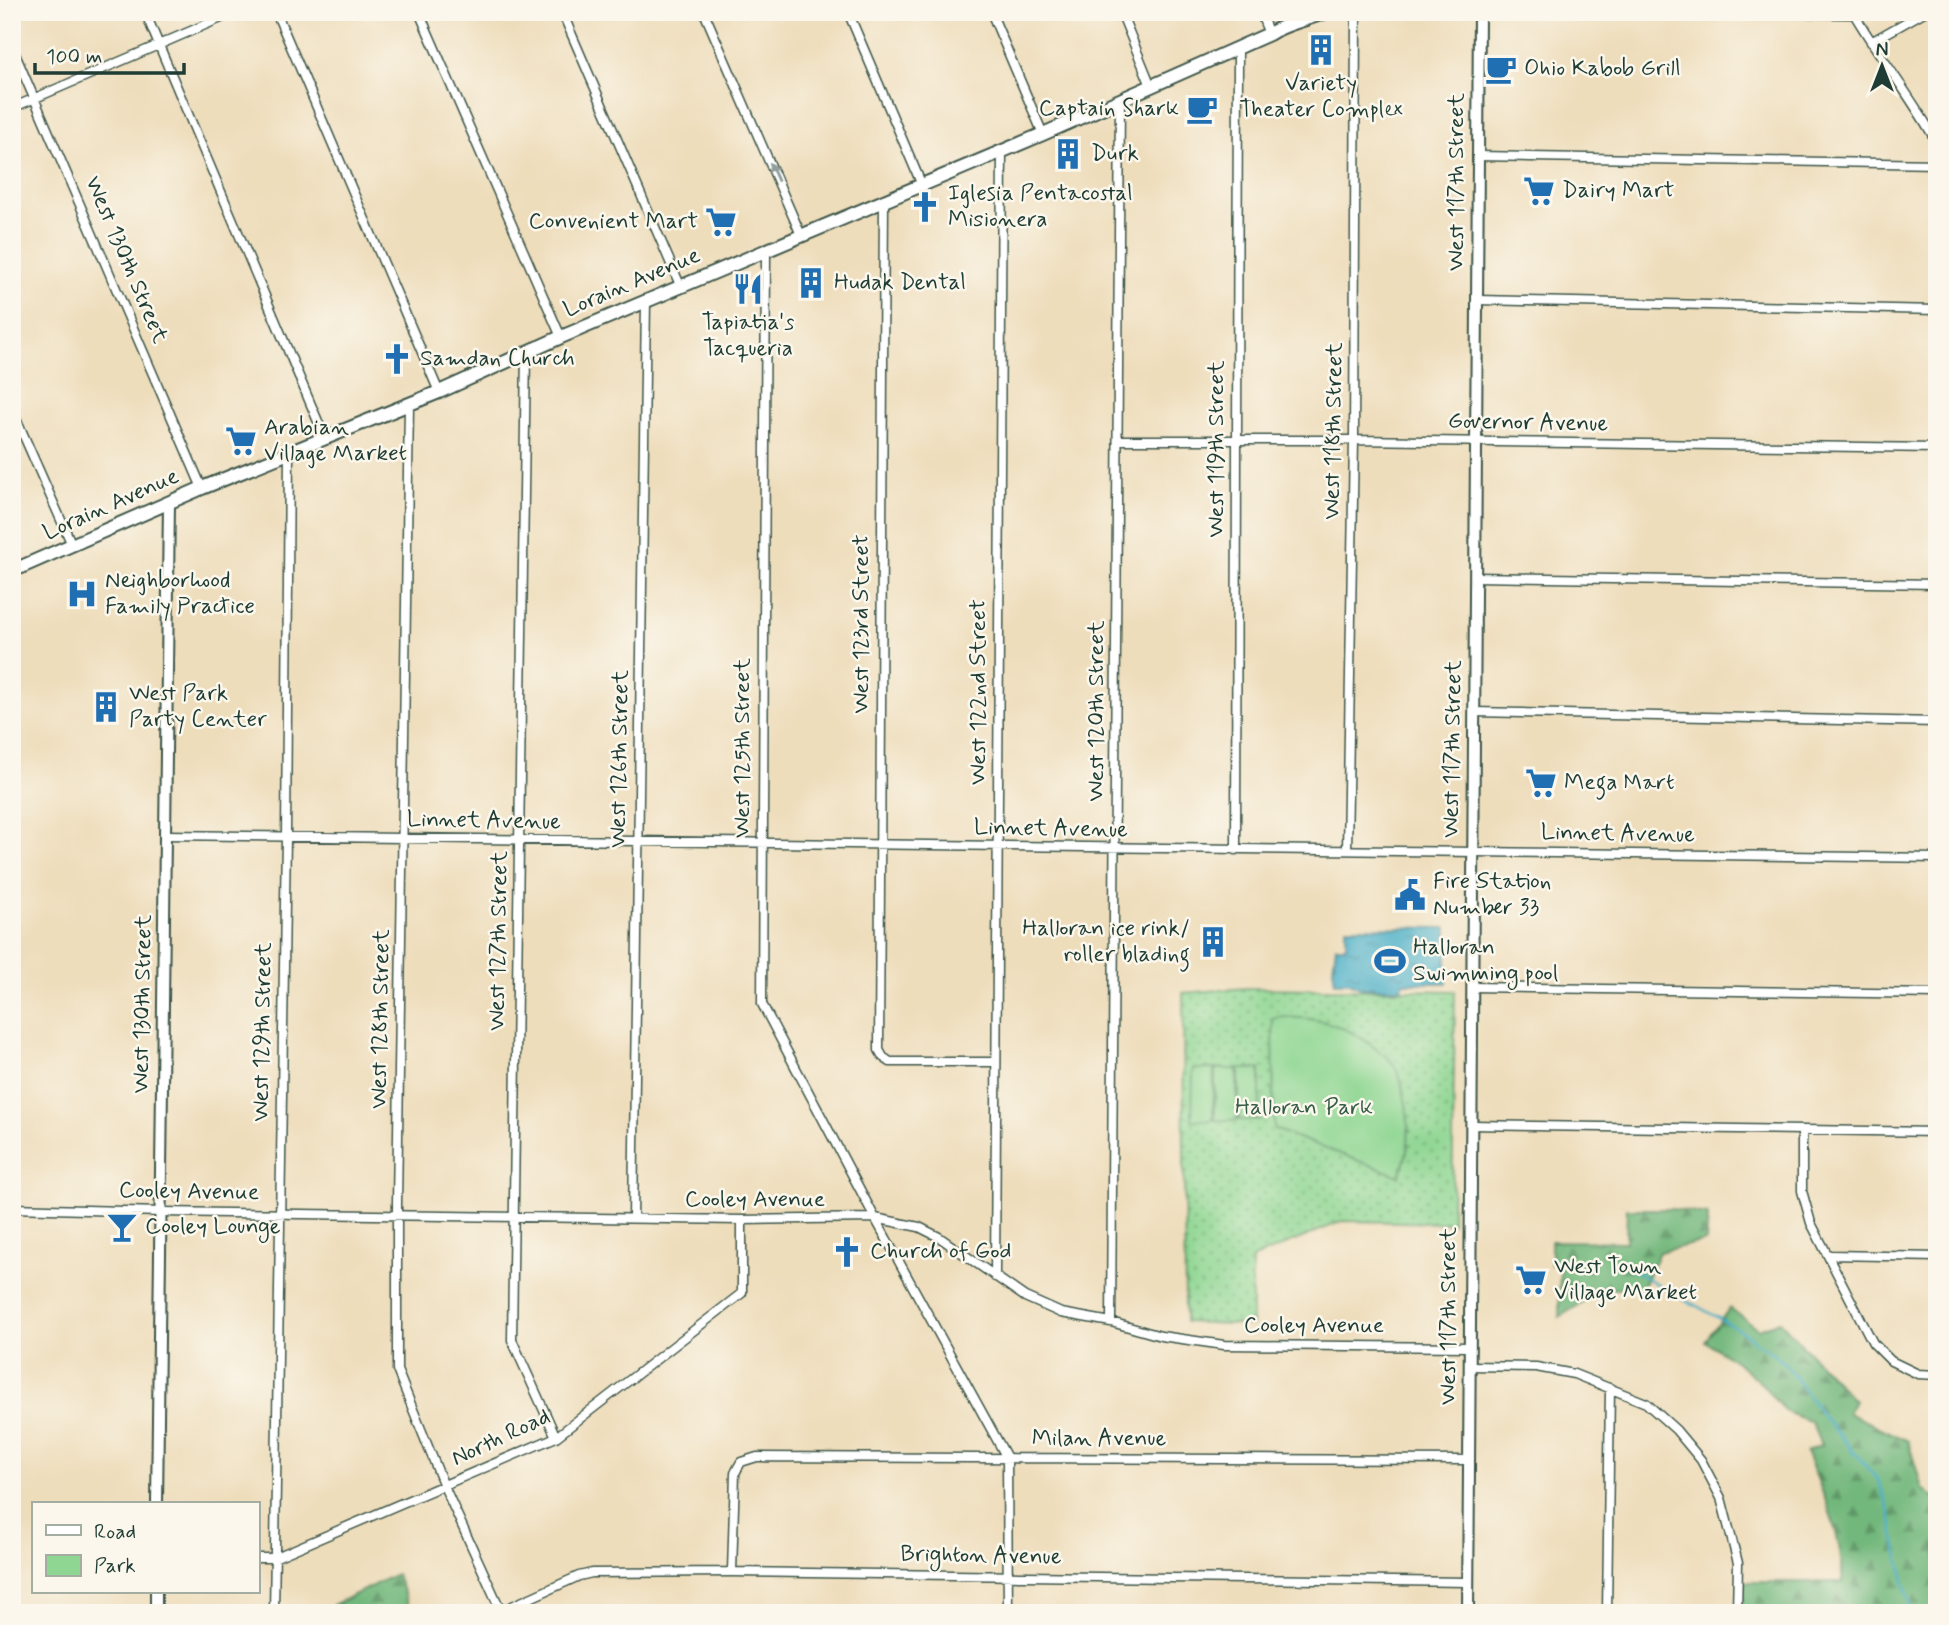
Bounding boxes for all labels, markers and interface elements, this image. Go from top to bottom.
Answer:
scale bar [35,32,184,76]
north arrow [1848,32,1918,102]
building icon: Variety Theater Complex [1304,33,1338,67]
text: N [1876,38,1888,63]
text: 100 m [46,43,102,71]
cafe icon: Ohio Kabob Grill [1484,52,1518,86]
place label: Ohio Kabob Grill [1524,54,1681,84]
place label: Variety Theater Complex [1239,69,1403,125]
cafe icon: Captain Shark [1185,92,1219,126]
street label: West 117th Street [1442,93,1472,271]
place label: Captain Shark [1039,94,1179,124]
building icon: Durk [1051,137,1085,171]
place label: Durk [1091,139,1139,169]
one-way arrow [768,162,780,182]
street label: West 130th Street [77,172,175,349]
supermarket icon: Dairy Mart [1522,174,1556,208]
place label: Dairy Mart [1562,176,1674,206]
place label: Iglesia Pentacostal Misionera [948,179,1133,235]
church icon: Iglesia Pentacostal Misionera [908,190,942,224]
supermarket icon: Convenient Mart [704,205,738,239]
place label: Convenient Mart [529,207,698,237]
street label: Lorain Avenue [559,241,705,325]
building icon: Hudak Dental [794,266,828,300]
place label: Hudak Dental [834,268,966,298]
restaurant icon: Tapiatia's Tacqueria [731,272,765,306]
place label: Tapiatia's Tacqueria [702,308,794,364]
church icon: Samdan Church [380,342,414,376]
street label: West 118th Street [1317,342,1351,520]
place label: Samdan Church [420,344,575,374]
street label: West 119th Street [1202,360,1232,538]
street label: Governor Avenue [1448,407,1609,439]
place label: Arabian Village Market [264,413,407,469]
supermarket icon: Arabian Village Market [224,424,258,458]
street label: Lorain Avenue [38,462,184,548]
street label: West 123rd Street [847,534,877,714]
place label: Neighborhood Family Practice [105,566,255,622]
hospital icon: Neighborhood Family Practice [65,577,99,611]
street label: West 122nd Street [964,599,994,785]
street label: West 120th Street [1082,620,1112,802]
street label: West 125th Street [728,658,758,838]
street label: West 117th Street [1436,659,1470,838]
street label: West 126th Street [603,669,637,848]
place label: West Park Party Center [129,679,267,735]
building icon: West Park Party Center [89,690,123,724]
supermarket icon: Mega Mart [1524,766,1558,800]
place label: Mega Mart [1564,768,1675,800]
street label: Linnet Avenue [407,805,561,837]
street label: Linnet Avenue [974,813,1128,845]
street label: Linnet Avenue [1541,818,1695,850]
street label: West 127th Street [482,850,516,1031]
place label: Fire Station Number 33 [1433,867,1551,923]
public building icon: Fire Station Number 33 [1393,878,1427,912]
street label: West 130th Street [126,914,160,1094]
place label: Halloran ice rink/ roller blading [1022,914,1190,972]
building icon: Halloran ice rink/ roller blading [1196,925,1230,959]
street label: West 128th Street [364,928,398,1109]
place label: Halloran Swimming pool [1413,933,1558,991]
street label: West 129th Street [246,942,280,1122]
sports icon: Halloran Swimming pool [1373,944,1407,978]
park label: Halloran Park [1235,1093,1373,1123]
street label: Cooley Avenue [119,1176,259,1208]
street label: Cooley Avenue [685,1185,825,1215]
bar icon: Cooley Lounge [105,1210,139,1244]
place label: Cooley Lounge [145,1212,281,1244]
street label: West 117th Street [1434,1227,1464,1405]
church icon: Church of God [830,1235,864,1269]
place label: Church of God [870,1237,1011,1267]
place label: West Town Village Market [1554,1252,1697,1308]
supermarket icon: West Town Village Market [1514,1263,1548,1297]
street label: Cooley Avenue [1244,1311,1384,1341]
street label: North Road [447,1402,555,1474]
street label: Milan Avenue [1032,1424,1166,1454]
legend [32,1502,259,1594]
text: Road [94,1518,136,1546]
street label: Brighton Avenue [900,1540,1062,1574]
text: Park [94,1552,136,1580]

